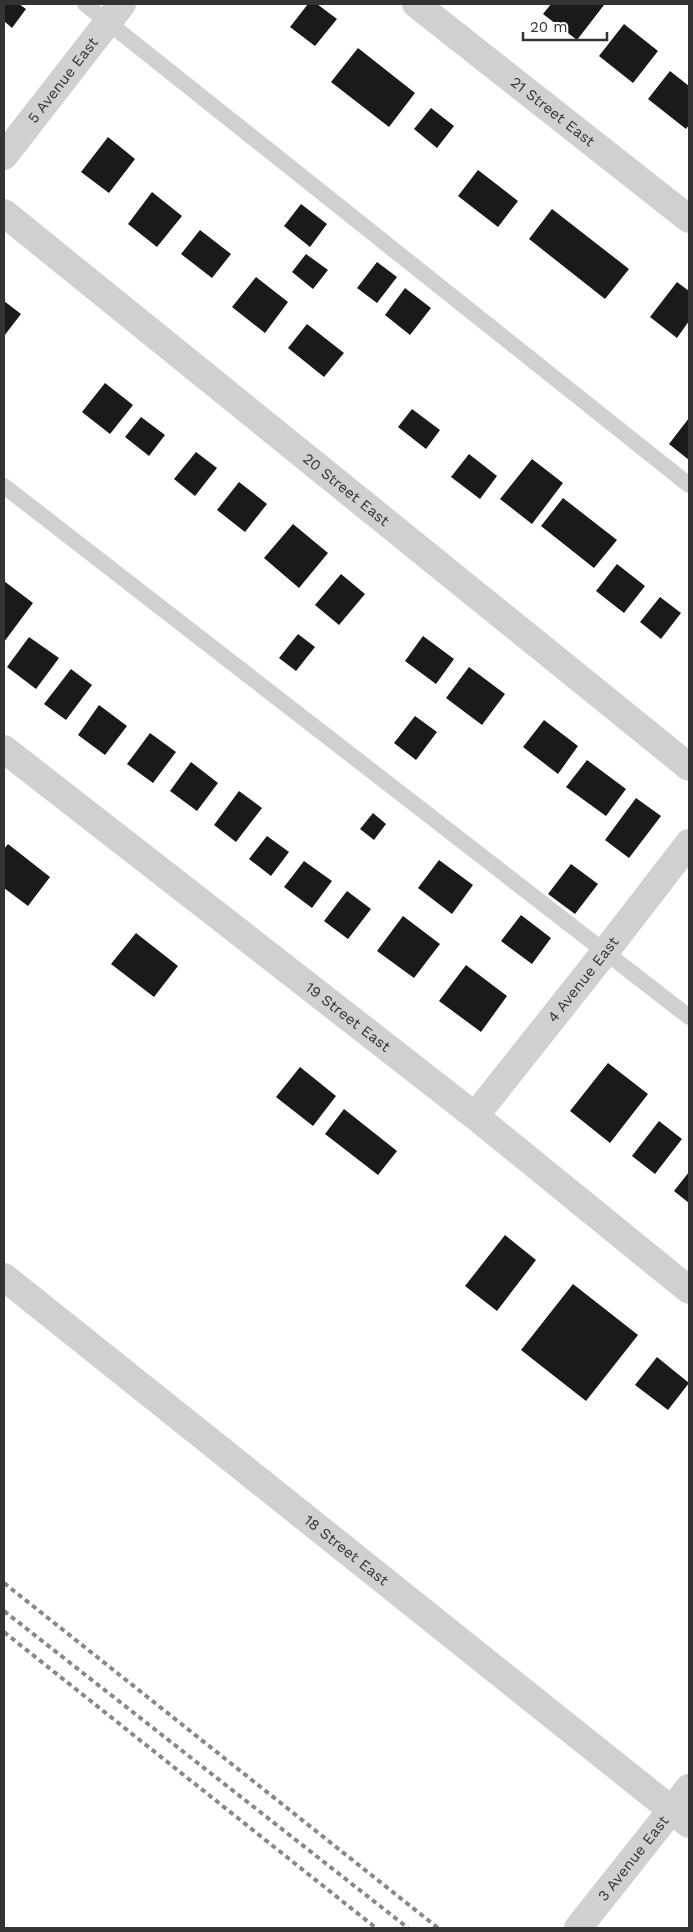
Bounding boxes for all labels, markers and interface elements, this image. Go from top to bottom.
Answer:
scale bar [523,10,607,42]
text: 20 m [530,18,568,36]
street label: 5 Avenue East [24,33,102,127]
street label: 21 Street East [507,73,599,151]
street label: 20 Street East [299,449,393,530]
street label: 4 Avenue East [544,933,623,1026]
street label: 19 Street East [302,978,395,1056]
street label: 18 Street East [300,1511,393,1590]
street label: 3 Avenue East [594,1811,673,1905]

